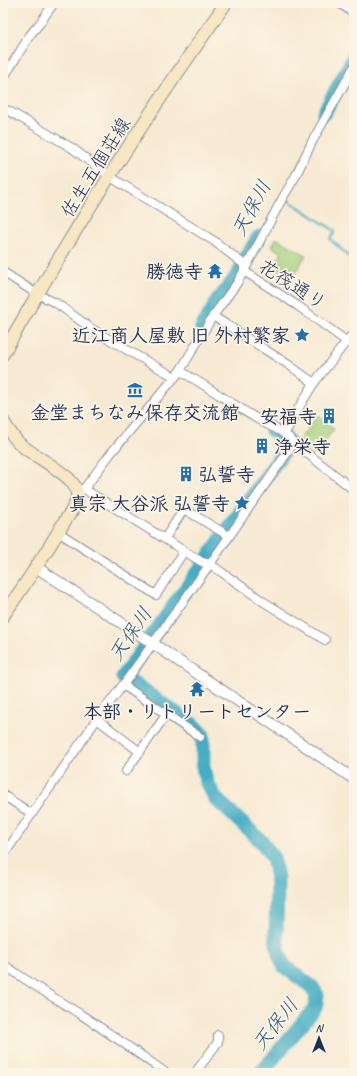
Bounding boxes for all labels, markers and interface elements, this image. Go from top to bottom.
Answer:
street label: 佐生五個荘線 [55,113,136,222]
water label: 天保川 [226,176,277,241]
street label: 花筏通り [254,254,331,316]
place label: 勝徳寺 [146,260,203,284]
temple icon: 勝徳寺 [206,262,224,280]
place label: 近江商人屋敷 旧 外村繁家 [72,324,290,348]
place icon: 近江商人屋敷 旧 外村繁家 [293,326,311,344]
museum icon: 金堂まちなみ保存交流館 [126,381,144,399]
place label: 金堂まちなみ保存交流館 [30,401,240,425]
place label: 安福寺 [260,405,317,429]
building icon: 安福寺 [320,407,338,425]
place label: 浄栄寺 [274,435,331,459]
building icon: 浄栄寺 [253,437,271,455]
place label: 弘誓寺 [198,463,255,487]
building icon: 弘誓寺 [177,465,195,483]
place label: 真宗 大谷派 弘誓寺 [69,492,230,516]
place icon: 真宗 大谷派 弘誓寺 [233,494,251,512]
water label: 天保川 [103,602,158,666]
temple icon: 本部・リトリートセンター [188,680,206,698]
place label: 本部・リトリートセンター [83,700,311,724]
water label: 天保川 [247,993,304,1056]
north arrow [299,1018,339,1058]
text: N [316,1021,325,1035]

